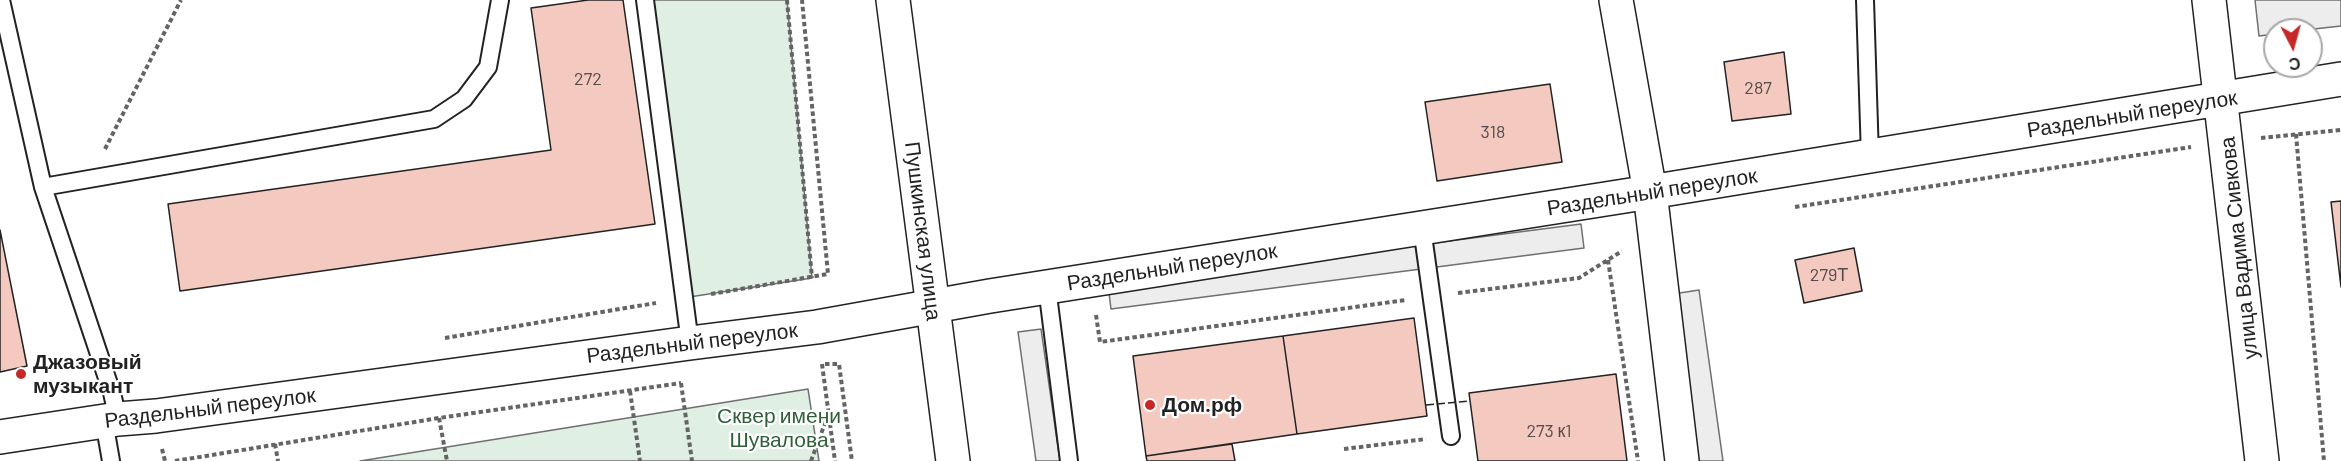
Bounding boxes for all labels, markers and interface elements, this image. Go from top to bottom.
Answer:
north arrow [2263,18,2323,78]
text: С [2288,54,2301,74]
house number: 272 [574,68,602,90]
house number: 287 [1744,77,1772,99]
street label: Раздельный переулок [2025,85,2239,143]
house number: 318 [1481,121,1505,143]
street label: улица Вадима Сивкова [2215,135,2263,361]
street label: Пушкинская улица [900,140,946,322]
street label: Раздельный переулок [1545,163,1759,221]
street label: Раздельный переулок [1065,238,1279,296]
house number: 279Т [1810,264,1848,286]
street label: Раздельный переулок [585,318,799,368]
place label: Джазовый музыкант [33,349,142,399]
marker: Джазовый музыкант [14,367,28,381]
street label: Раздельный переулок [103,383,317,433]
place label: Дом.рф [1162,392,1242,418]
marker: Дом.рф [1143,398,1157,412]
park label: Сквер имени Шувалова [717,403,841,453]
house number: 273 к1 [1526,420,1572,442]

